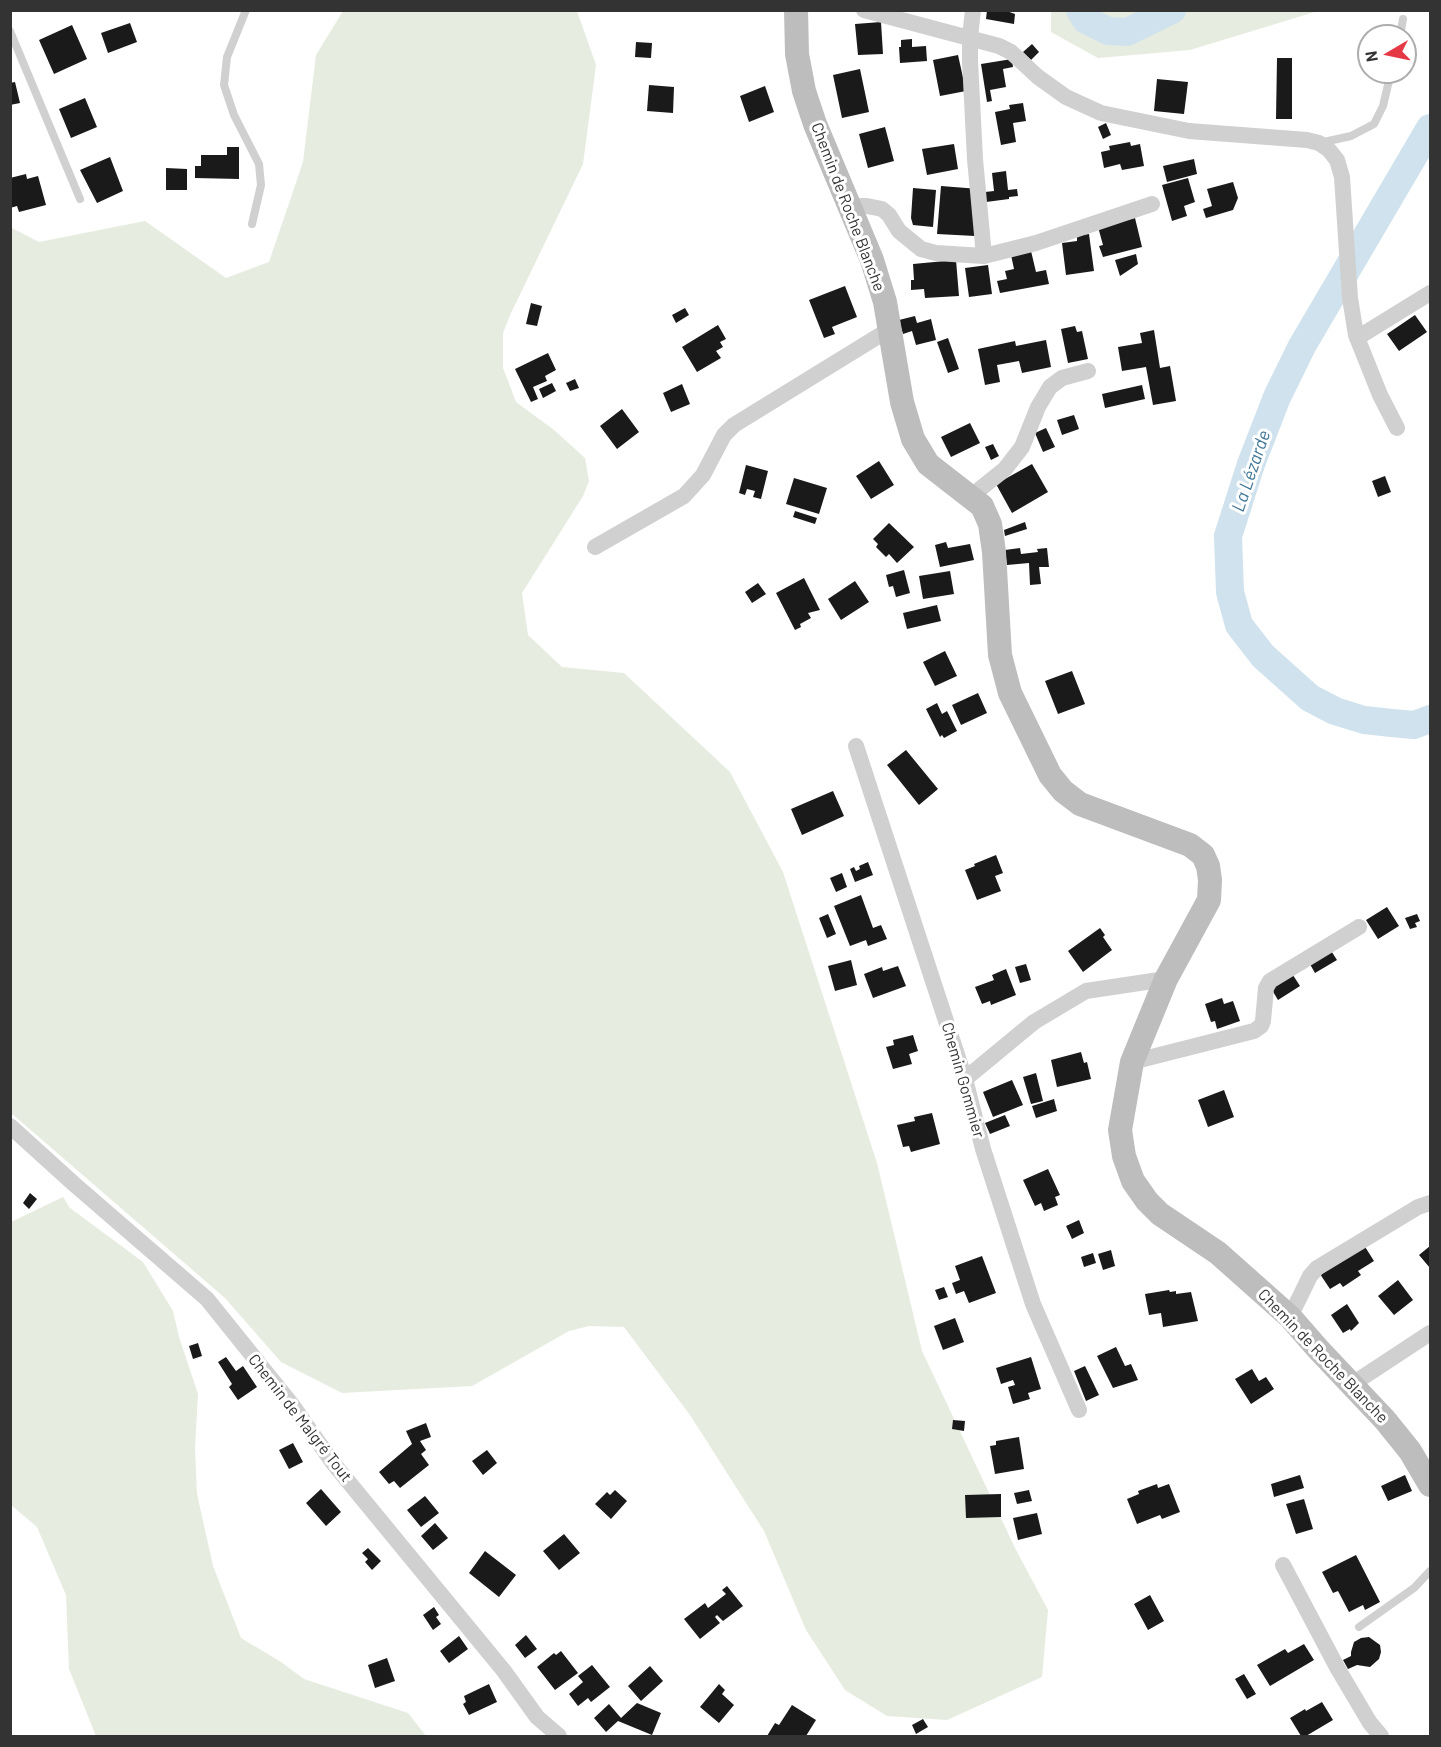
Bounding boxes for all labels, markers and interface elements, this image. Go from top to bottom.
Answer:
north arrow [1357,24,1417,84]
text: N [1360,50,1381,63]
street label: Chemin de Roche Blanche [807,120,889,294]
water label: La Lézarde [1227,428,1275,514]
street label: Chemin Gommier [937,1020,989,1140]
street label: Chemin de Roche Blanche [1254,1285,1392,1427]
street label: Chemin de Malgré Tout [244,1350,356,1486]

